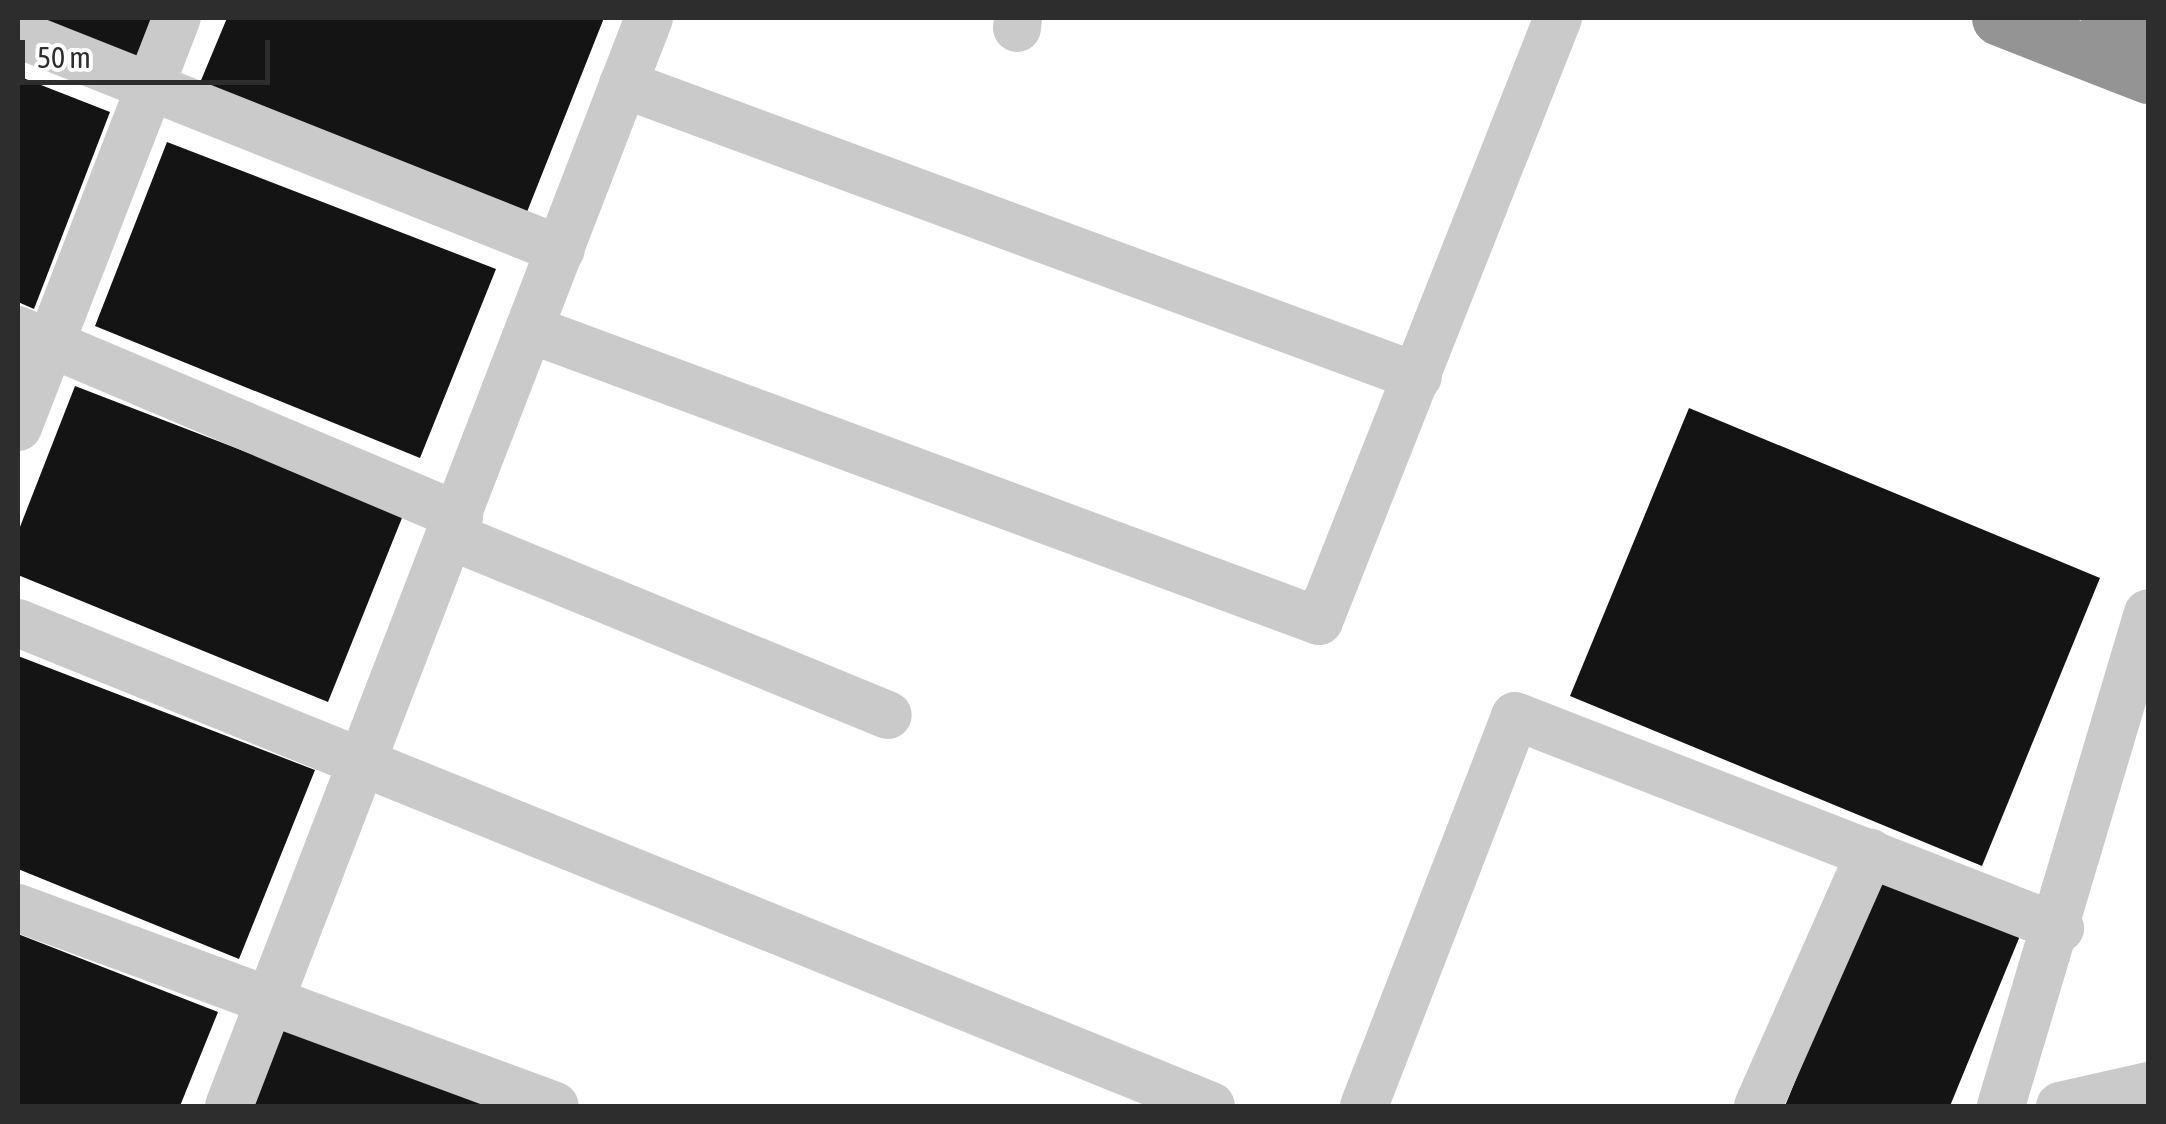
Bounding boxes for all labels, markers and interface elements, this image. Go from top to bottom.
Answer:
scale bar [25,20,275,82]
text: 50 m [37,40,91,74]

